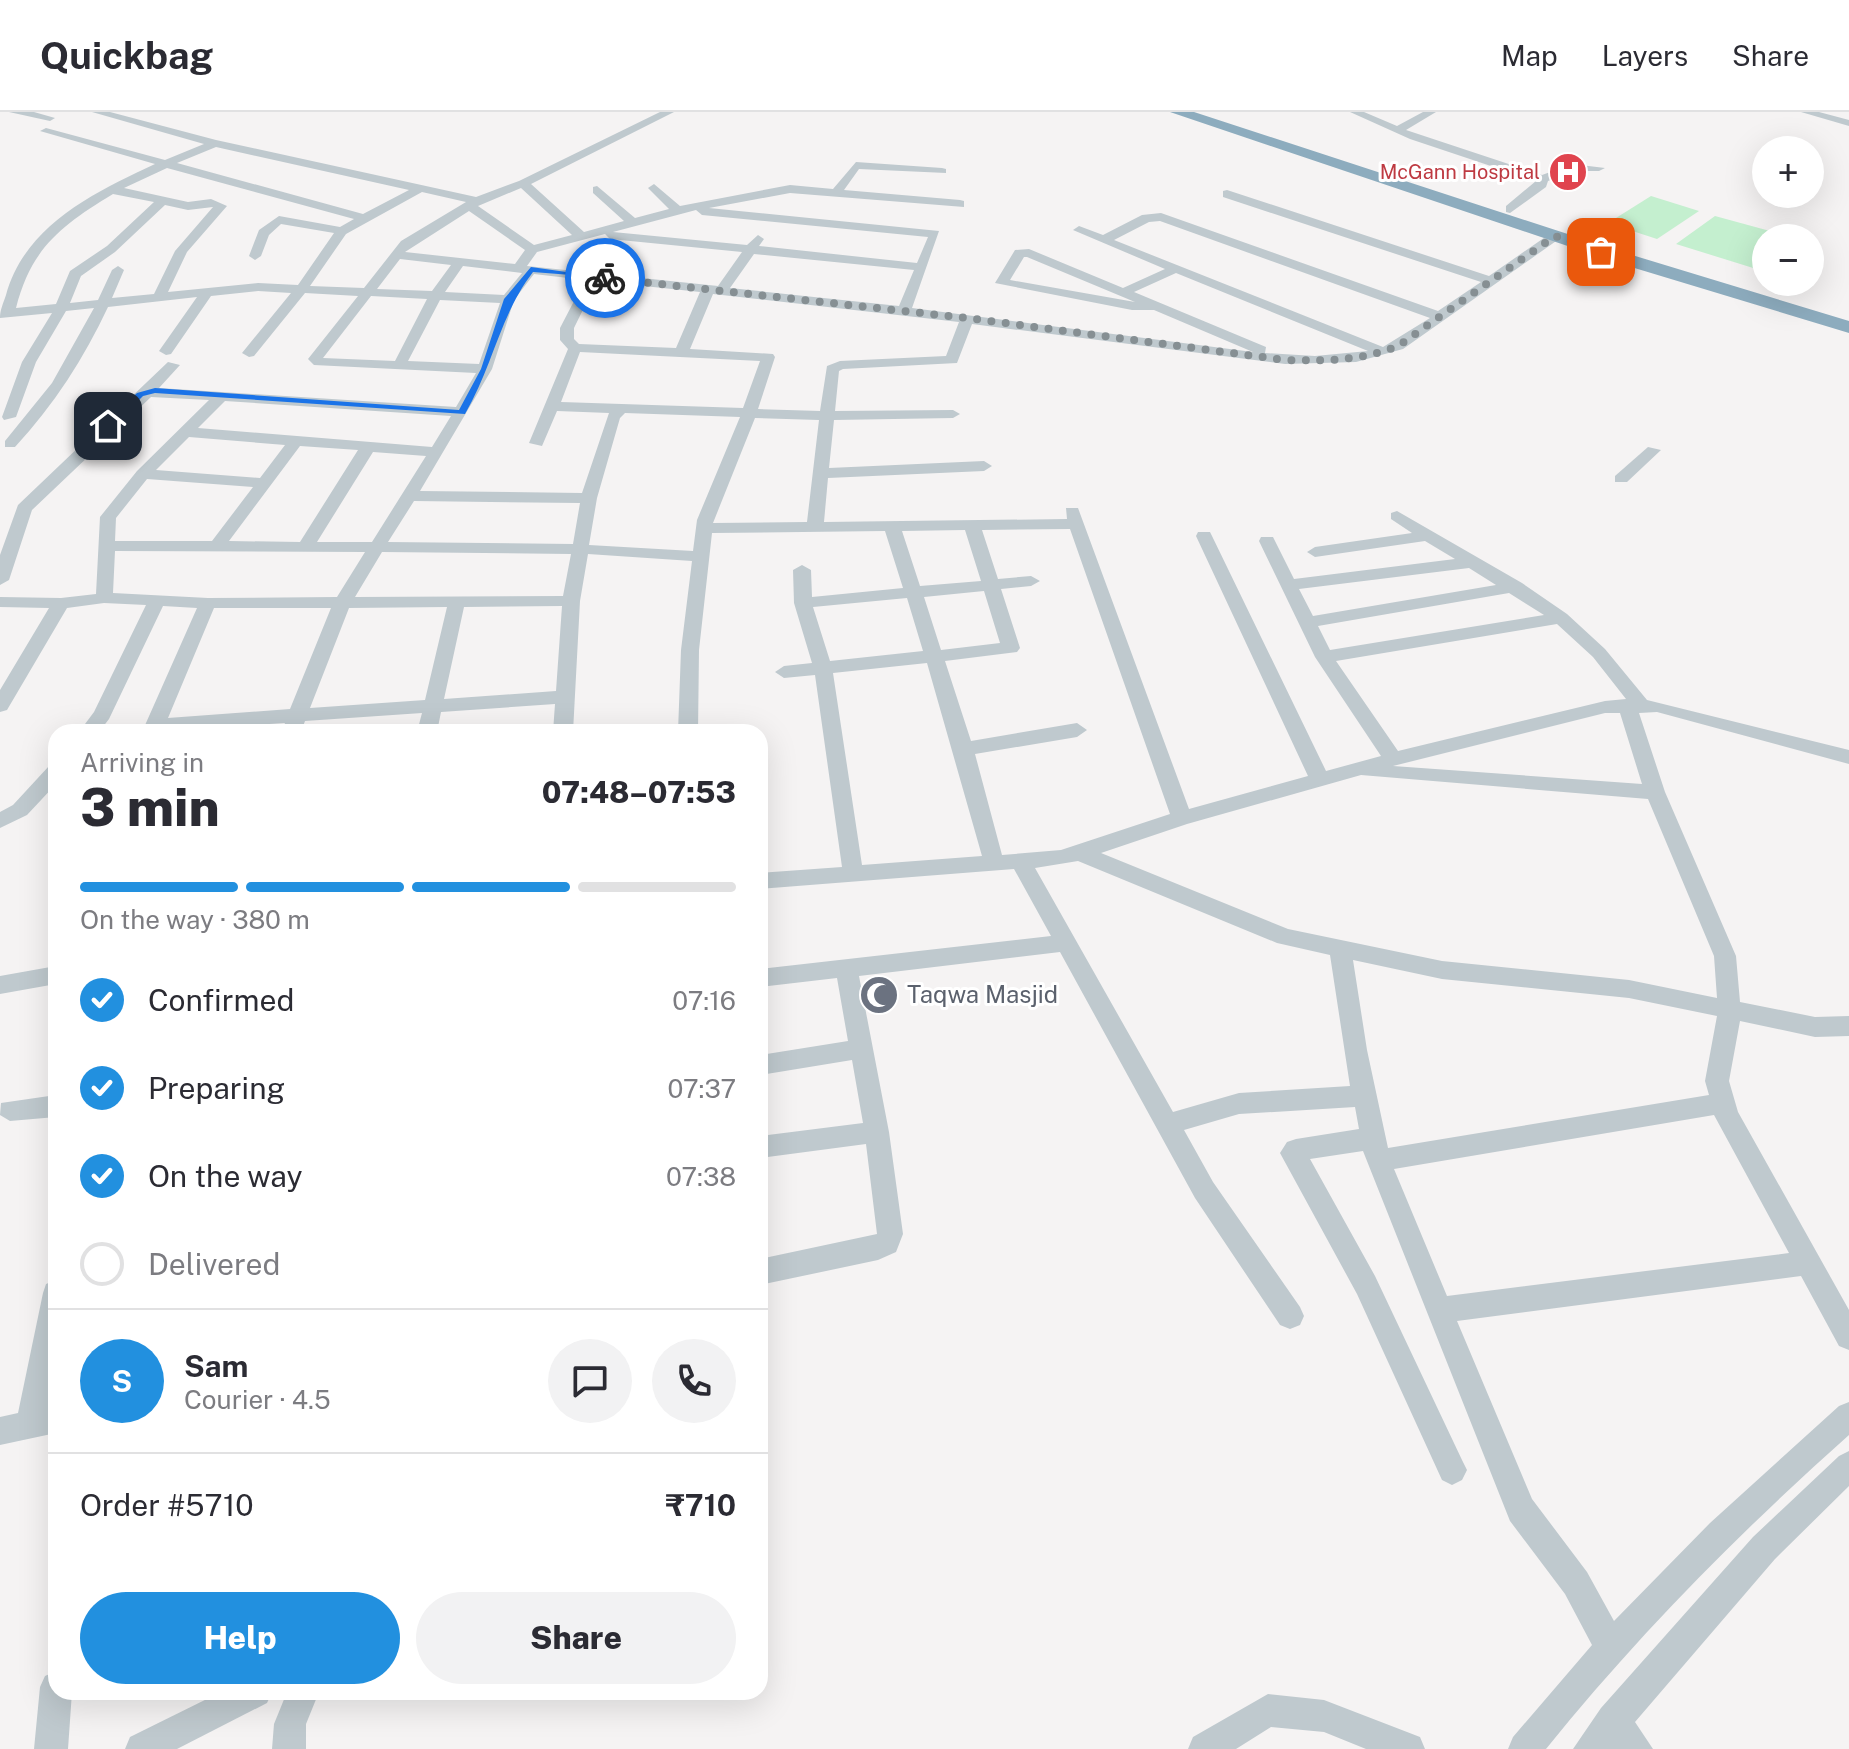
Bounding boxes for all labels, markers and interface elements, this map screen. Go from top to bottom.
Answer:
text: Quickbag [40,33,213,78]
text: Map [1501,39,1558,72]
text: Layers [1602,39,1688,72]
text: Share [1732,39,1809,72]
map controls [1752,136,1824,296]
button: + [1752,136,1824,208]
hospital icon: McGann Hospital [1547,151,1589,193]
place label: McGann Hospital [1380,160,1540,184]
pin [1567,218,1635,286]
button: − [1752,224,1824,296]
icon: bag [1579,230,1623,274]
courier [565,238,645,318]
icon: bike [583,256,627,300]
pin [74,392,142,460]
icon: home [86,404,130,448]
text: Arriving in [80,747,204,778]
text: 07:48–07:53 [542,774,736,810]
text: 3 min [80,777,220,838]
text: On the way · 380 m [80,904,310,935]
mosque icon: Taqwa Masjid [858,974,900,1016]
icon: check [80,978,124,1022]
place label: Taqwa Masjid [907,980,1058,1008]
text: Confirmed [148,982,294,1018]
text: 07:16 [672,985,736,1016]
icon: check [80,1066,124,1110]
text: Preparing [148,1070,285,1106]
text: 07:37 [668,1073,736,1104]
icon: check [80,1154,124,1198]
text: On the way [148,1158,302,1194]
text: 07:38 [666,1161,736,1192]
text: Delivered [148,1246,280,1282]
button: chat [548,1339,632,1423]
button: phone [652,1339,736,1423]
text: Sam [184,1348,248,1384]
text: S [112,1363,132,1399]
text: Courier · 4.5 [184,1384,331,1415]
text: Order #5710 [80,1487,254,1523]
text: ₹710 [665,1487,736,1523]
button: Help [80,1592,400,1684]
button: Share [416,1592,736,1684]

